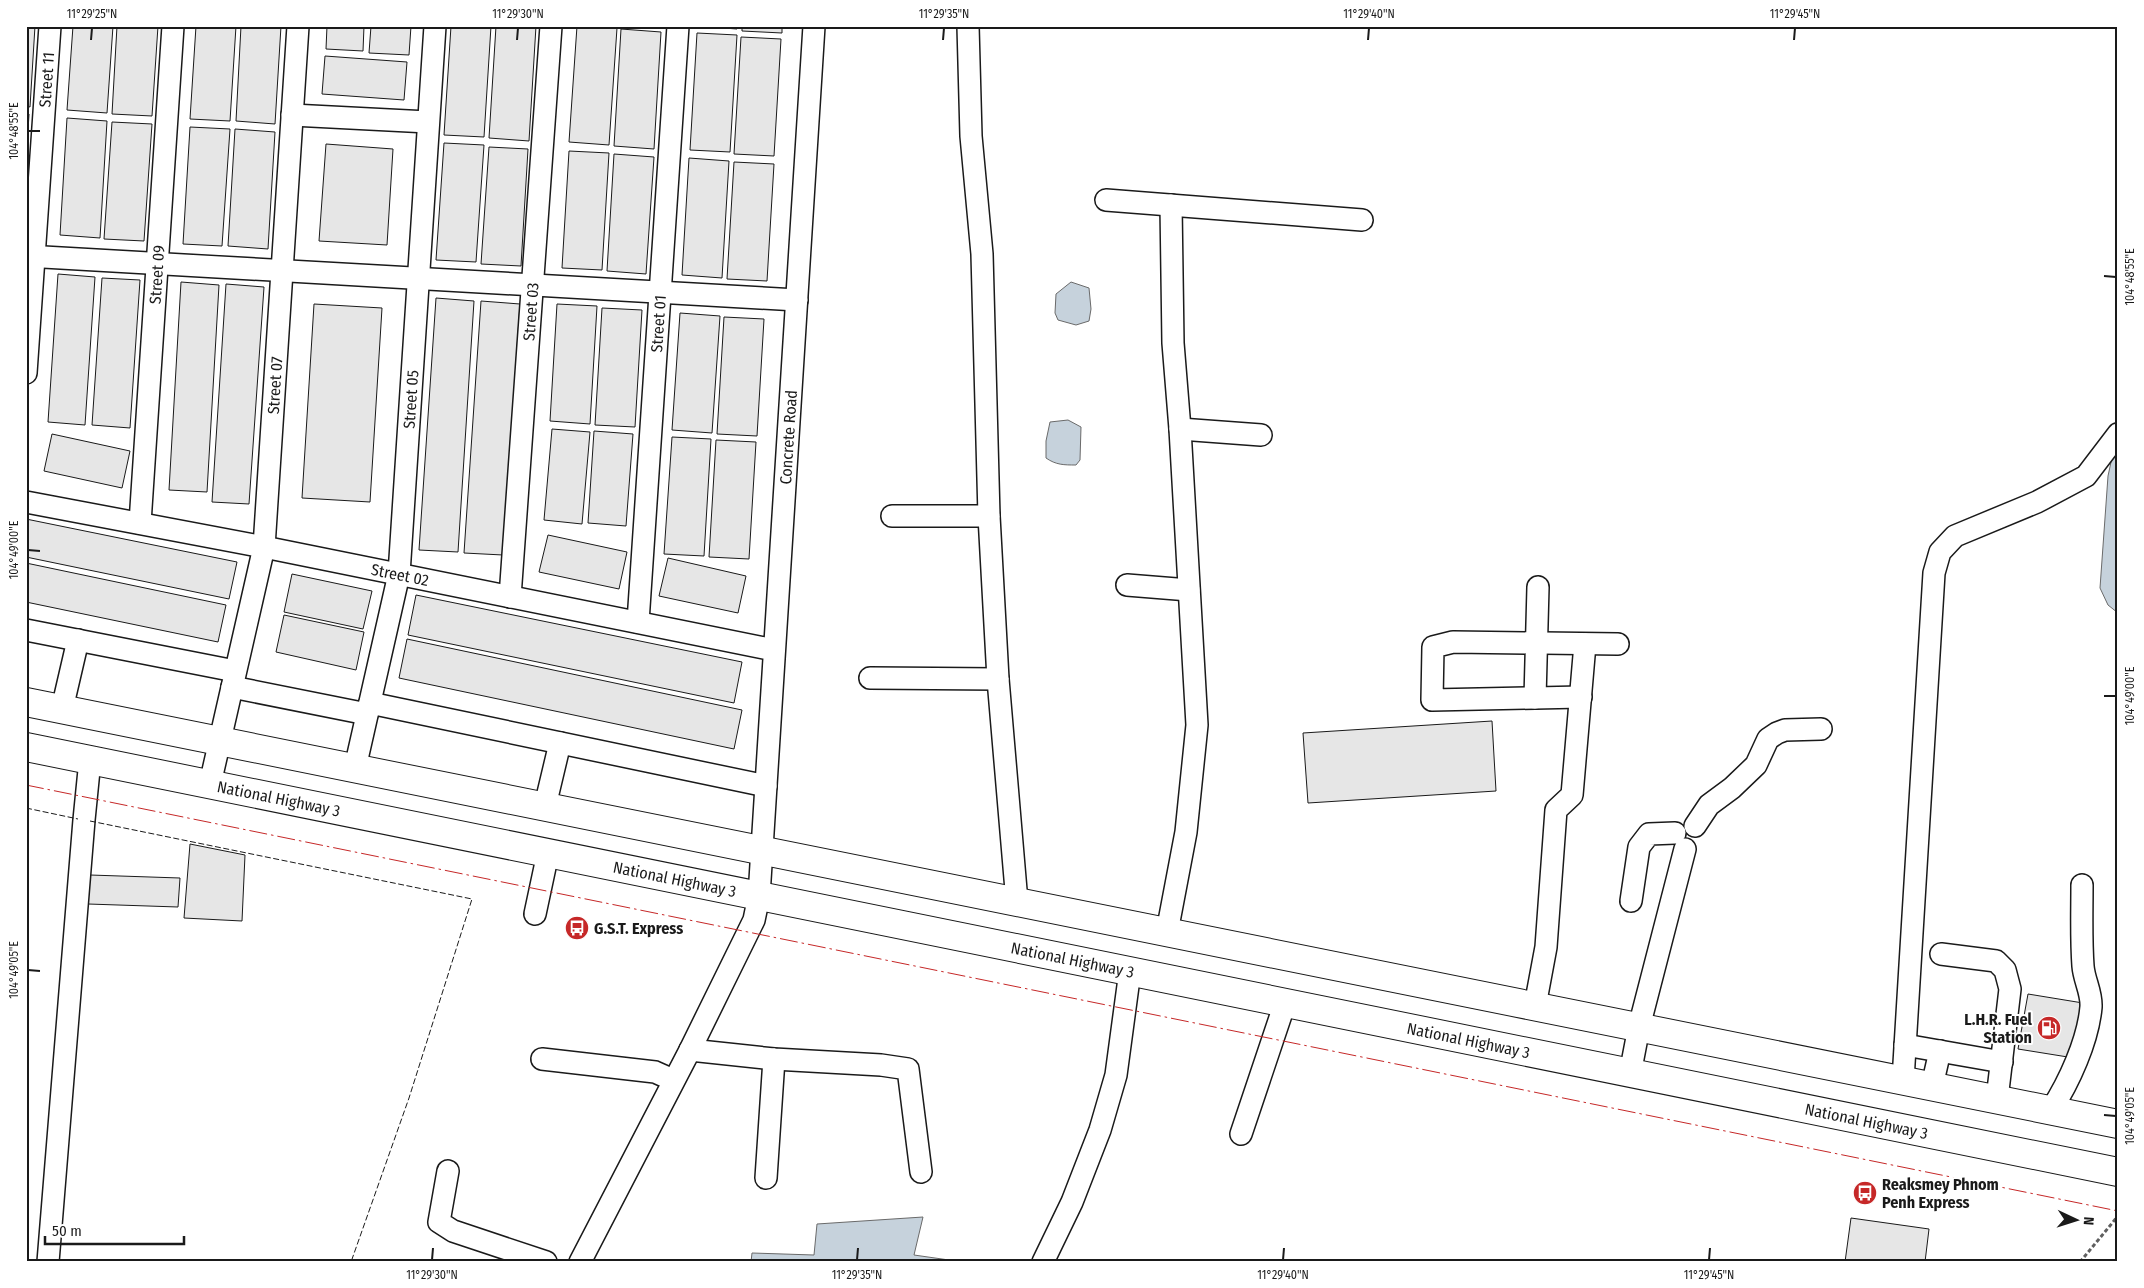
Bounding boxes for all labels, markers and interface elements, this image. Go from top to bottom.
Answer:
text: 11°29'25"N [67,7,117,21]
text: 11°29'30"N [492,7,544,21]
text: 11°29'35"N [919,7,969,21]
text: 11°29'40"N [1343,7,1395,21]
text: 11°29'45"N [1770,7,1820,21]
street label: Street 11 [35,51,58,108]
text: 104°48'55"E [7,102,21,160]
street label: Street 09 [146,244,168,305]
text: 104°48'55"E [2123,248,2137,306]
street label: Street 03 [519,282,543,342]
street label: Street 01 [647,294,670,353]
street label: Street 07 [264,356,286,415]
street label: Street 05 [400,369,422,429]
street label: Concrete Road [776,389,801,485]
text: 104°49'00"E [7,520,21,579]
street label: Street 02 [369,560,430,590]
text: 104°49'00"E [2123,666,2137,725]
street label: National Highway 3 [216,777,342,821]
street label: National Highway 3 [611,858,738,901]
bus stop icon: G.S.T. Express [564,915,590,941]
place label: G.S.T. Express [594,919,683,938]
street label: National Highway 3 [1009,938,1136,982]
text: 104°49'05"E [7,941,21,999]
place label: L.H.R. Fuel Station [1964,1010,2033,1047]
fuel station icon: L.H.R. Fuel Station [2036,1015,2062,1041]
street label: National Highway 3 [1405,1019,1532,1062]
text: 104°49'05"E [2123,1087,2137,1145]
street label: National Highway 3 [1803,1100,1930,1143]
place label: Reaksmey Phnom Penh Express [1882,1175,1999,1212]
bus stop icon: Reaksmey Phnom Penh Express [1852,1180,1878,1206]
north arrow [2052,1196,2102,1246]
scale bar [45,1213,184,1245]
text: N [2080,1216,2097,1226]
text: 50 m [52,1222,82,1240]
text: 11°29'30"N [406,1268,458,1282]
text: 11°29'35"N [832,1268,882,1282]
text: 11°29'40"N [1257,1268,1309,1282]
text: 11°29'45"N [1684,1268,1734,1282]

